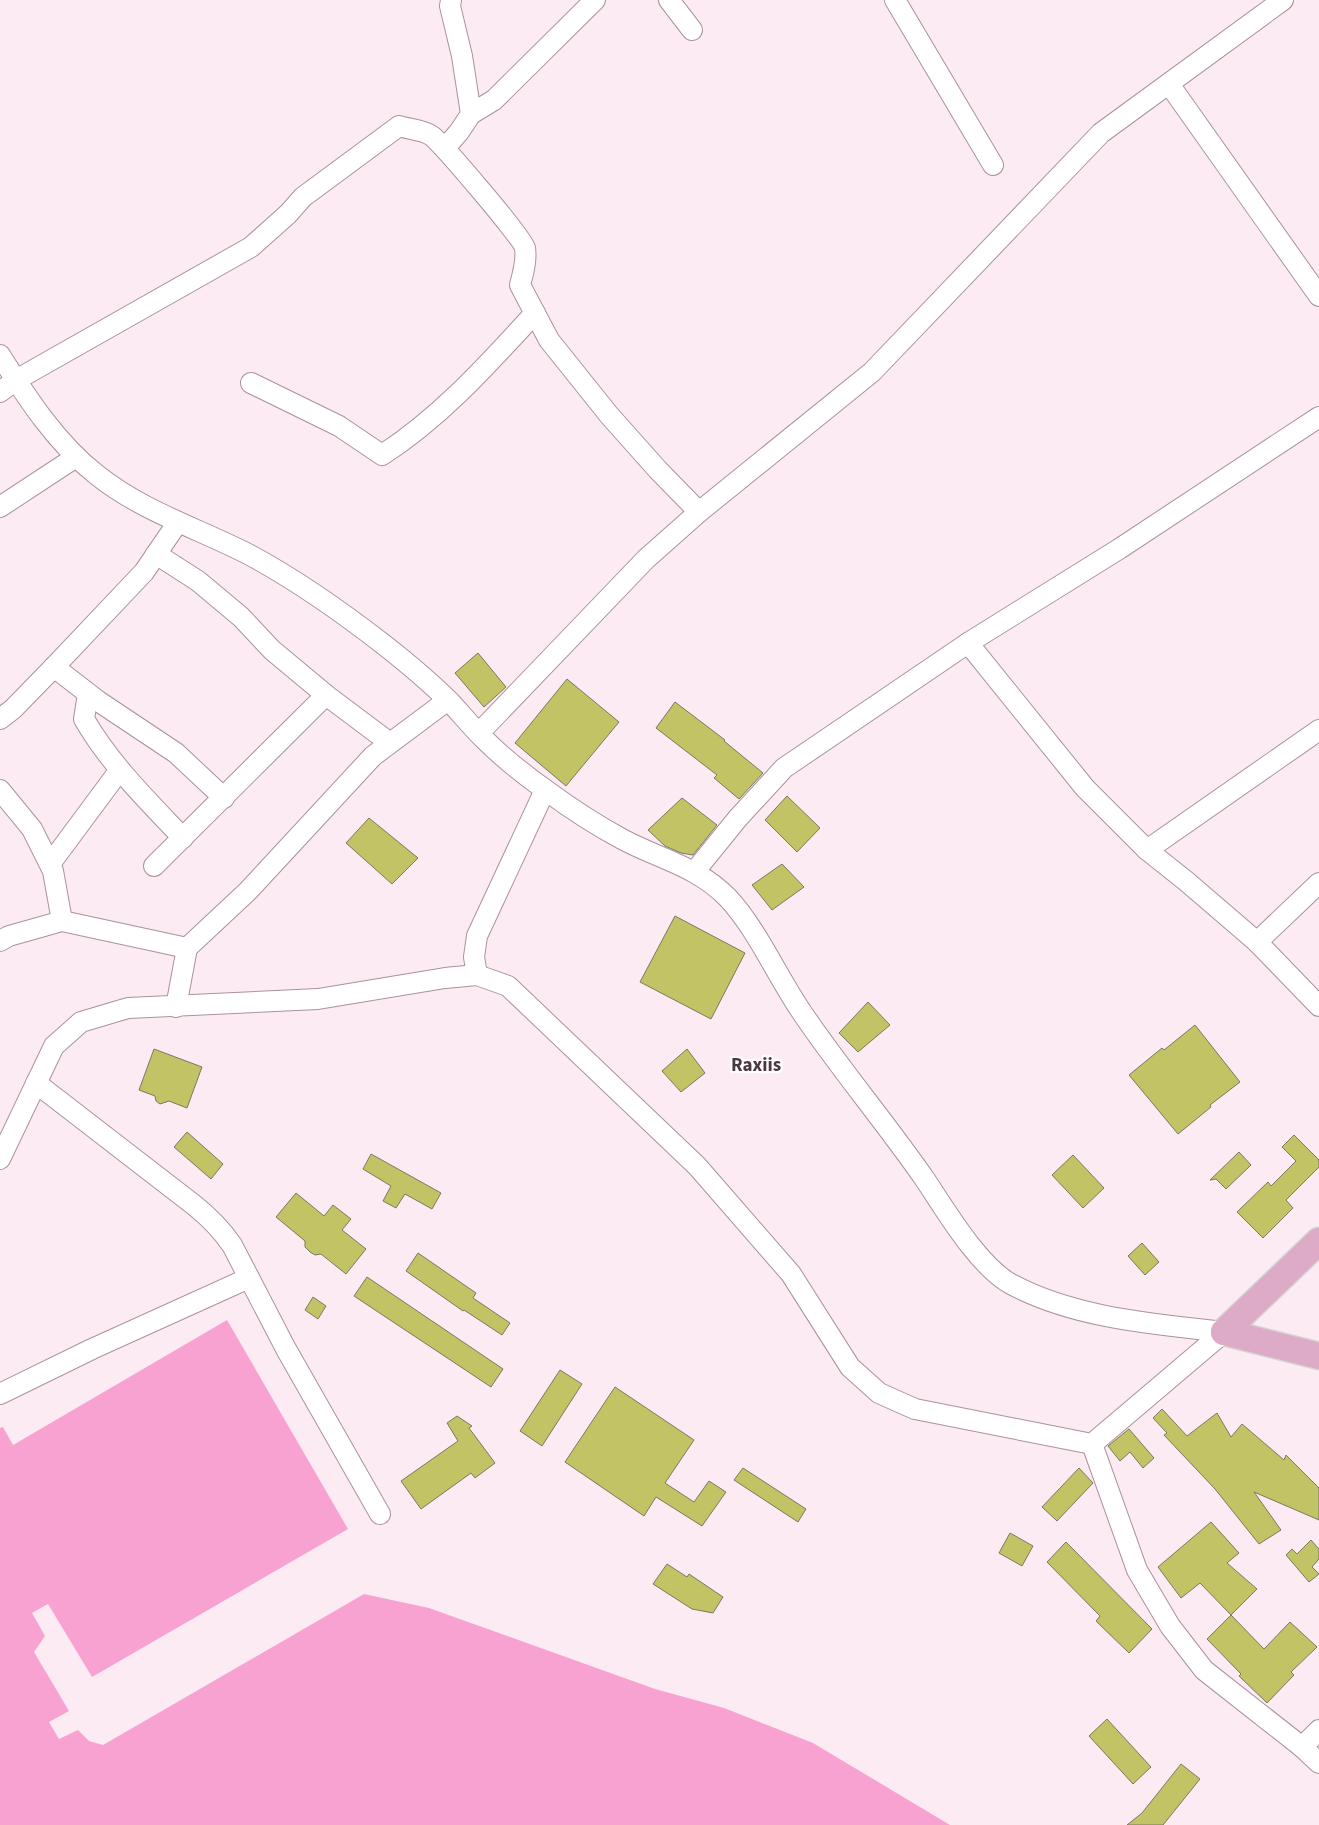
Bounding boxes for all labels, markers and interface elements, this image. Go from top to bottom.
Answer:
district label: Raxiis [731,1052,781,1079]

